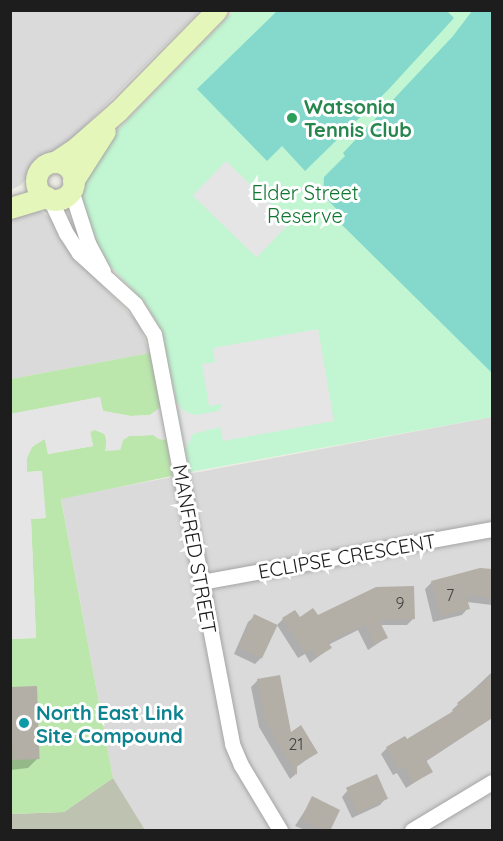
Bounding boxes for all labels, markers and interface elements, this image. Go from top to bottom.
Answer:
place label: Watsonia Tennis Club [304,94,412,141]
marker: Watsonia Tennis Club [285,111,299,125]
park label: Elder Street Reserve [252,181,358,228]
street label: MANFRED STREET [168,462,222,636]
street label: ECLIPSE CRESCENT [256,529,438,583]
house number: 7 [446,585,454,605]
house number: 9 [396,593,404,613]
place label: North East Link Site Compound [36,700,184,747]
marker: North East Link Site Compound [17,716,31,730]
house number: 21 [289,734,303,754]

